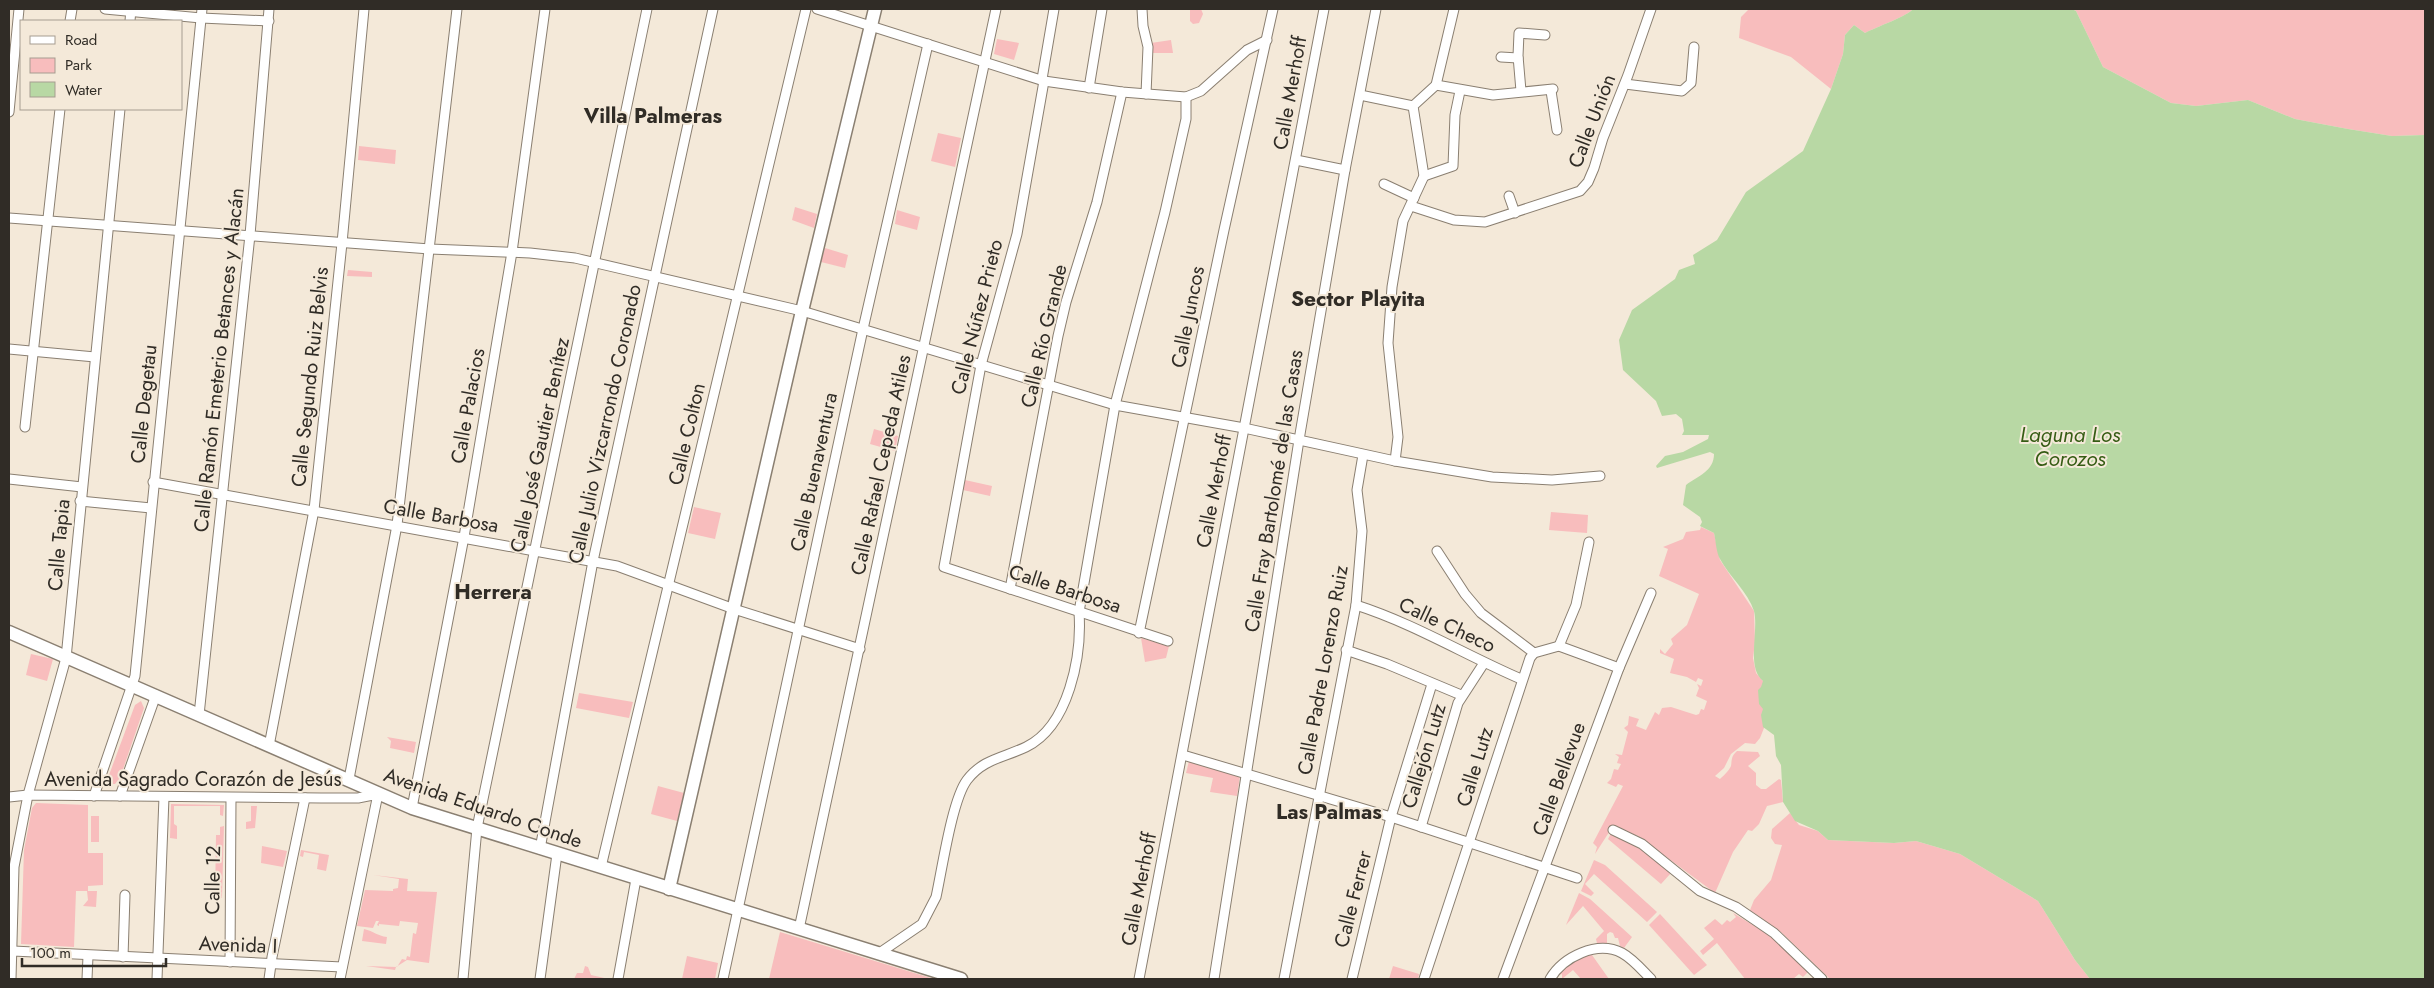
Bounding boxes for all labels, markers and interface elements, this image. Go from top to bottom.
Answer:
legend [20,20,182,110]
text: Road [65,29,97,51]
street label: Calle Merhoff [1266,33,1314,152]
text: Park [65,54,92,76]
street label: Calle Unión [1561,70,1623,172]
text: Water [65,79,103,101]
district label: Villa Palmeras [583,101,723,131]
street label: Calle Ramón Emeterio Betances y Alacán [187,186,251,534]
street label: Calle Núñez Prieto [944,236,1010,398]
street label: Calle Río Grande [1013,261,1075,411]
street label: Calle Juncos [1164,264,1212,370]
street label: Calle Segundo Ruiz Belvis [284,266,336,488]
street label: Calle Julio Vizcarrondo Coronado [561,282,649,566]
district label: Sector Playita [1291,284,1425,314]
street label: Calle José Gautier Benítez [503,335,577,555]
street label: Calle Degetau [123,343,165,465]
street label: Calle Palacios [444,346,492,466]
street label: Calle Fray Bartolomé de las Casas [1237,348,1311,634]
street label: Calle Rafael Cepeda Atiles [843,352,919,578]
street label: Calle Colton [661,380,713,488]
street label: Calle Buenaventura [783,390,845,554]
water label: Laguna Los Corozos [2020,420,2121,474]
street label: Calle Merhoff [1189,431,1239,550]
street label: Calle Barbosa [381,492,501,540]
street label: Calle Tapia [41,498,77,592]
street label: Calle Barbosa [1005,557,1125,621]
street label: Calle Padre Lorenzo Ruiz [1290,563,1356,777]
district label: Herrera [454,577,532,607]
street label: Calle Checo [1394,590,1500,660]
street label: Callejón Lutz [1394,700,1454,812]
street label: Calle Bellevue [1525,718,1593,840]
street label: Calle Lutz [1449,724,1501,810]
street label: Avenida Eduardo Conde [380,760,586,856]
street label: Avenida Sagrado Corazón de Jesús [44,765,342,794]
district label: Las Palmas [1276,797,1382,827]
street label: Calle Merhoff [1114,829,1164,948]
street label: Calle 12 [198,845,228,915]
street label: Calle Ferrer [1327,847,1379,951]
street label: Avenida I [198,929,278,961]
scale bar [22,936,166,968]
text: 100 m [30,942,71,964]

